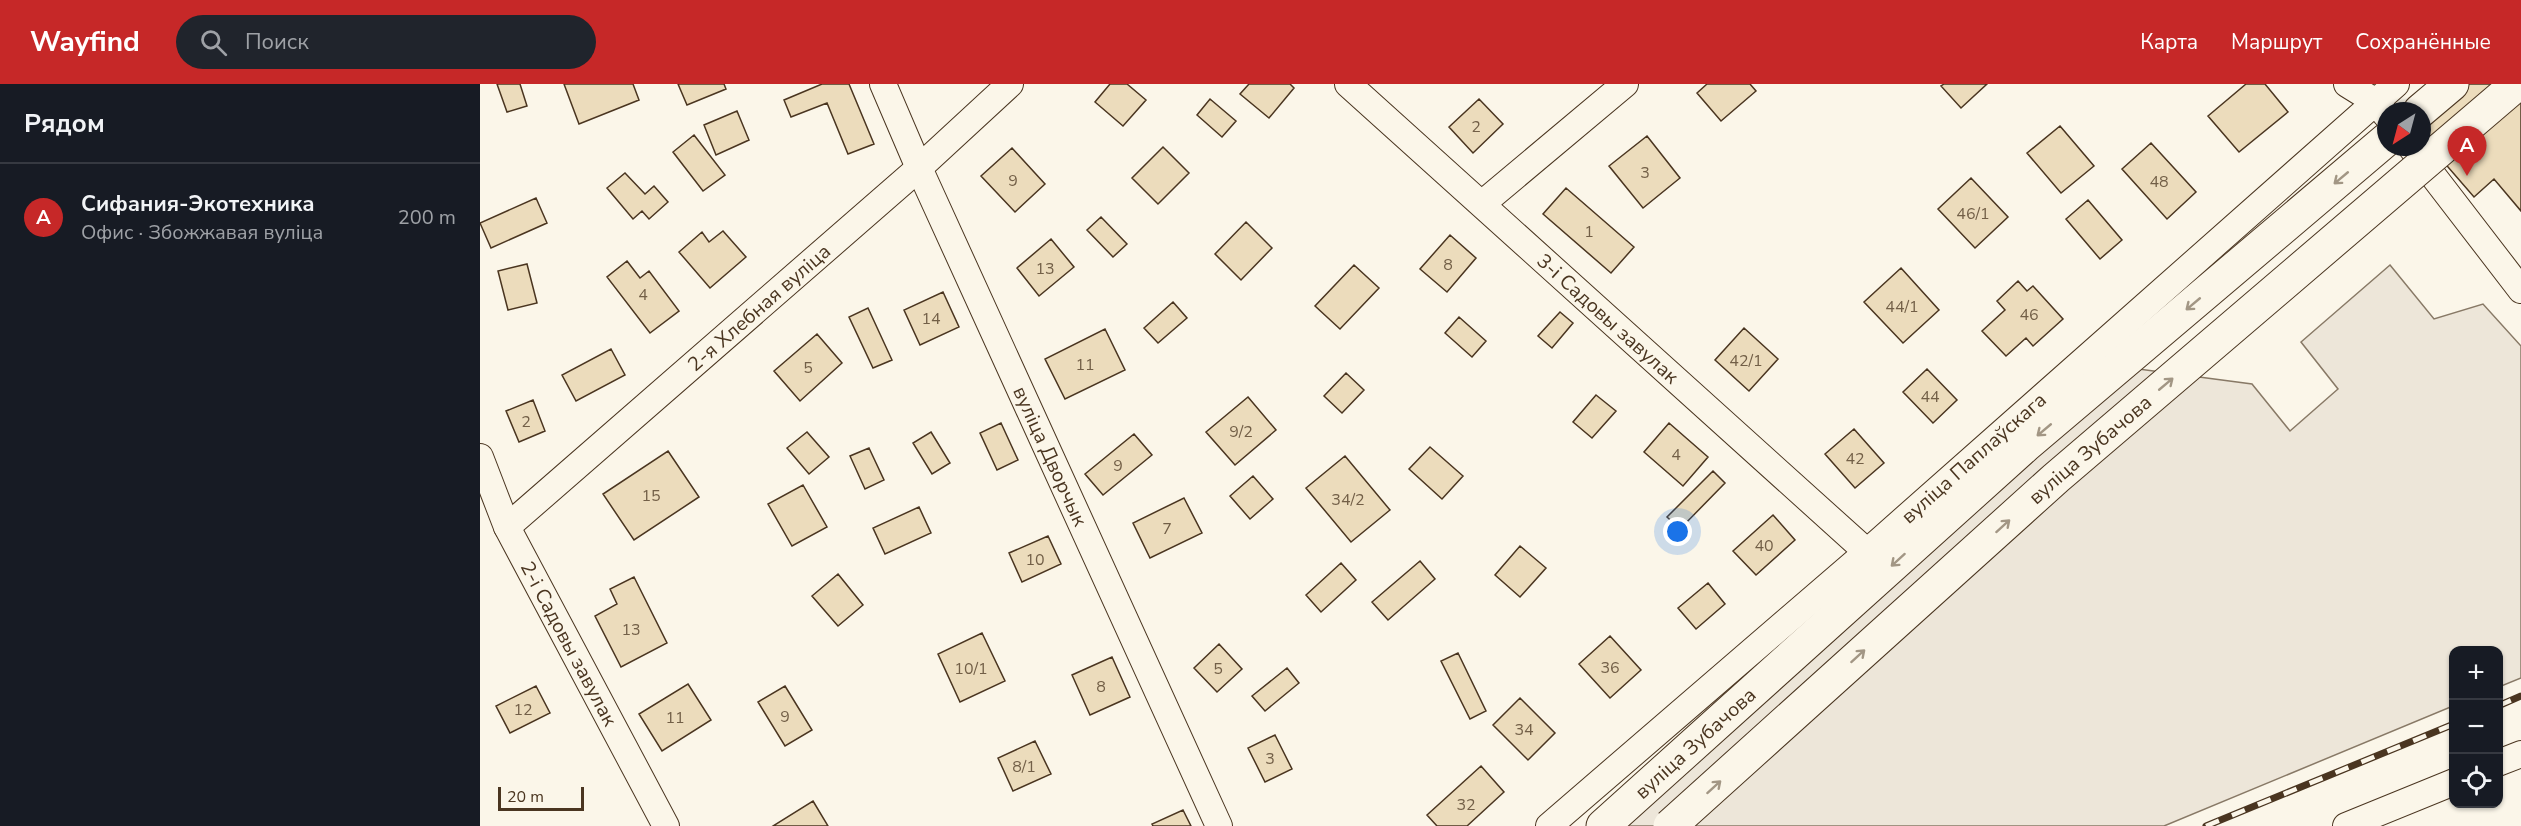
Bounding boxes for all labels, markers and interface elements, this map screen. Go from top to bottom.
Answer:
search box [176,15,596,69]
text: Wayfind [30,23,140,61]
icon: search [197,26,230,59]
text: Поиск [245,27,309,57]
text: Карта [2140,28,2198,56]
text: Маршрут [2231,28,2322,56]
text: Сохранённые [2355,28,2491,56]
north arrow [2377,102,2431,156]
text: Рядом [24,106,105,141]
house number: 2 [1471,116,1481,138]
pin: A [2448,126,2486,176]
house number: 3 [1640,162,1650,184]
house number: 9 [1008,170,1018,192]
house number: 48 [2149,171,2169,193]
one-way arrow [2334,171,2349,185]
text: Сифания-Экотехника [81,189,315,219]
house number: 46/1 [1956,203,1990,225]
text: A [36,204,51,231]
text: 200 m [398,204,456,231]
text: Офис · Збожжавая вуліца [81,219,323,246]
house number: 1 [1584,221,1594,243]
street label: 2-я Хлебная вуліца [682,238,836,378]
street label: 3-і Садовы завулак [1531,248,1685,390]
house number: 8 [1443,254,1453,276]
house number: 13 [1035,258,1055,280]
house number: 4 [638,284,648,306]
house number: 44/1 [1885,296,1919,318]
one-way arrow [2186,297,2201,311]
house number: 46 [2019,304,2039,326]
house number: 14 [921,308,941,330]
house number: 42/1 [1729,350,1763,372]
house number: 11 [1075,354,1095,376]
house number: 5 [803,357,813,379]
one-way arrow [2158,377,2173,391]
street label: вуліца Дворчык [1006,382,1094,531]
house number: 44 [1920,386,1940,408]
street label: вуліца Паплаўскага [1895,387,2052,530]
street label: вуліца Зубачова [2023,389,2158,510]
house number: 2 [521,411,531,433]
house number: 9/2 [1229,421,1253,443]
one-way arrow [2037,423,2052,437]
house number: 4 [1671,444,1681,466]
house number: 42 [1845,448,1865,470]
house number: 9 [1113,455,1123,477]
house number: 15 [641,485,661,507]
house number: 34/2 [1331,489,1365,511]
your location [1663,517,1692,546]
house number: 7 [1162,518,1172,540]
one-way arrow [1995,519,2010,533]
house number: 40 [1754,535,1774,557]
house number: 10 [1025,549,1045,571]
one-way arrow [1891,553,1906,567]
street label: 2-і Садовы завулак [514,557,624,731]
house number: 13 [621,619,641,641]
map controls [2449,646,2503,808]
button: + [2449,646,2503,700]
one-way arrow [1851,649,1866,663]
house number: 36 [1600,657,1620,679]
house number: 10/1 [954,658,988,680]
house number: 5 [1213,658,1223,680]
house number: 8 [1096,676,1106,698]
street label: вуліца Зубачова [1629,682,1762,805]
house number: 12 [513,699,533,721]
button: − [2449,700,2503,754]
house number: 9 [780,706,790,728]
house number: 11 [665,707,685,729]
house number: 34 [1514,719,1534,741]
house number: 3 [1265,748,1275,770]
button: locate [2449,754,2503,808]
house number: 8/1 [1012,756,1036,778]
one-way arrow [1706,780,1721,794]
scale bar [498,784,584,812]
text: 20 m [507,786,544,808]
house number: 32 [1456,794,1476,816]

